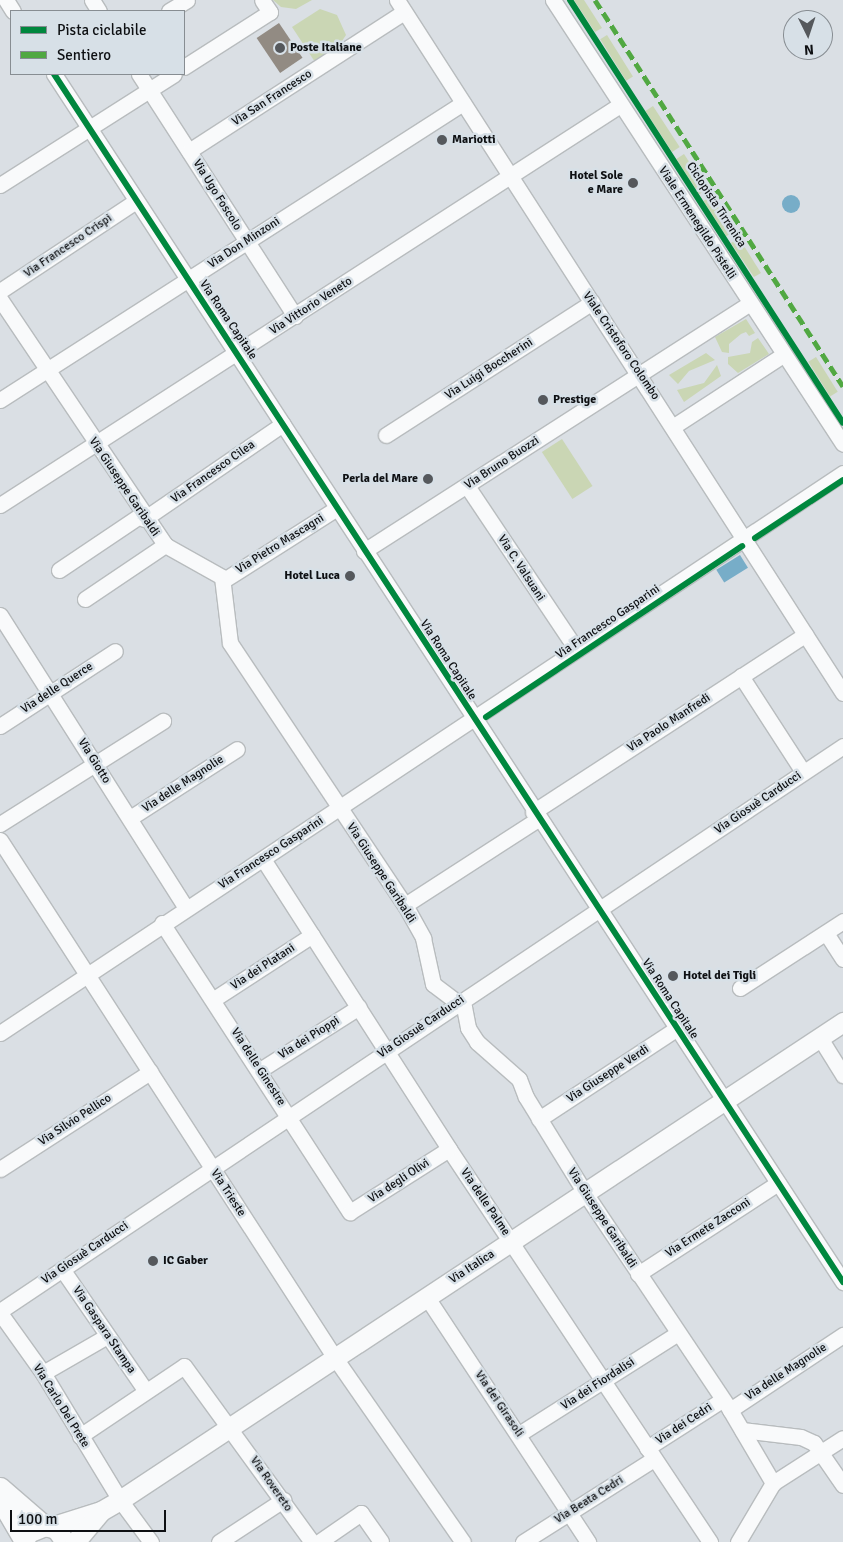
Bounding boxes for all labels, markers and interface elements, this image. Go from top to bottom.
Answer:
legend [10,10,185,75]
north arrow [783,10,833,60]
text: Pista ciclabile [57,21,146,39]
place label: Poste Italiane [290,41,362,55]
text: N [804,41,814,58]
marker: Poste Italiane [274,42,286,54]
text: Sentiero [57,46,111,64]
street label: Via San Francesco [229,67,315,129]
place label: Mariotti [452,133,496,147]
marker: Mariotti [436,134,448,146]
street label: Via Ugo Foscolo [189,157,245,233]
street label: Ciclopista Tirrenica [683,160,749,250]
street label: Viale Ermenegildo Pistelli [655,164,739,282]
place label: Hotel Sole e Mare [569,169,623,197]
marker: Hotel Sole e Mare [627,177,639,189]
street label: Via Francesco Crispi [21,211,115,281]
street label: Via Don Minzoni [205,214,283,272]
street label: Via Vittorio Veneto [267,274,355,338]
street label: Via Roma Capitale [196,277,260,363]
street label: Viale Cristoforo Colombo [579,289,663,403]
street label: Via Luigi Boccherini [442,335,536,403]
place label: Prestige [553,393,596,407]
marker: Prestige [537,394,549,406]
street label: Via Bruno Buozzi [462,433,542,493]
street label: Via Giuseppe Garibaldi [86,435,162,539]
street label: Via Francesco Cilea [168,438,258,506]
place label: Perla del Mare [342,472,418,486]
marker: Perla del Mare [422,473,434,485]
street label: Via Pietro Mascagni [233,511,327,577]
street label: Via C. Valsuani [494,532,548,604]
place label: Hotel Luca [284,569,340,583]
marker: Hotel Luca [344,570,356,582]
street label: Via Francesco Gasparini [553,582,663,662]
street label: Via Roma Capitale [417,617,479,703]
street label: Via delle Querce [18,659,96,717]
street label: Via Paolo Manfredi [625,691,713,755]
street label: Via Giotto [75,736,113,786]
street label: Via delle Magnolie [140,752,226,816]
street label: Via Giosuè Carducci [712,769,804,837]
street label: Via Francesco Gasparini [216,814,326,892]
street label: Via Giuseppe Garibaldi [343,820,419,926]
street label: Via dei Platani [228,941,298,993]
street label: Via Roma Capitale [639,956,701,1042]
place label: Hotel dei Tigli [683,969,756,983]
marker: Hotel dei Tigli [667,970,679,982]
street label: Via Giosuè Carducci [375,993,467,1061]
street label: Via dei Pioppi [276,1014,342,1062]
street label: Via delle Ginestre [227,1025,289,1109]
street label: Via Giuseppe Verdi [564,1042,652,1106]
street label: Via Silvio Pellico [36,1091,114,1149]
street label: Via degli Olivi [366,1156,432,1206]
street label: Via delle Palme [457,1165,513,1239]
street label: Via Giuseppe Garibaldi [564,1165,640,1271]
street label: Via Trieste [207,1167,249,1219]
street label: Via Ermete Zacconi [663,1195,753,1261]
street label: Via Giosuè Carducci [39,1219,131,1287]
street label: Via Italica [447,1247,497,1287]
place label: IC Gaber [163,1254,208,1268]
marker: IC Gaber [147,1255,159,1267]
street label: Via Gaspara Stampa [69,1284,139,1376]
street label: Via delle Magnolie [743,1340,829,1404]
street label: Via dei Fiordalisi [558,1355,638,1413]
street label: Via Carlo Del Prete [30,1362,92,1450]
street label: Via dei Girasoli [472,1368,526,1440]
street label: Via dei Cedri [653,1400,715,1448]
street label: Via Rovereto [247,1454,295,1514]
street label: Via Beata Cedri [552,1473,626,1527]
scale bar [12,1500,169,1532]
text: 100 m [18,1510,58,1528]

